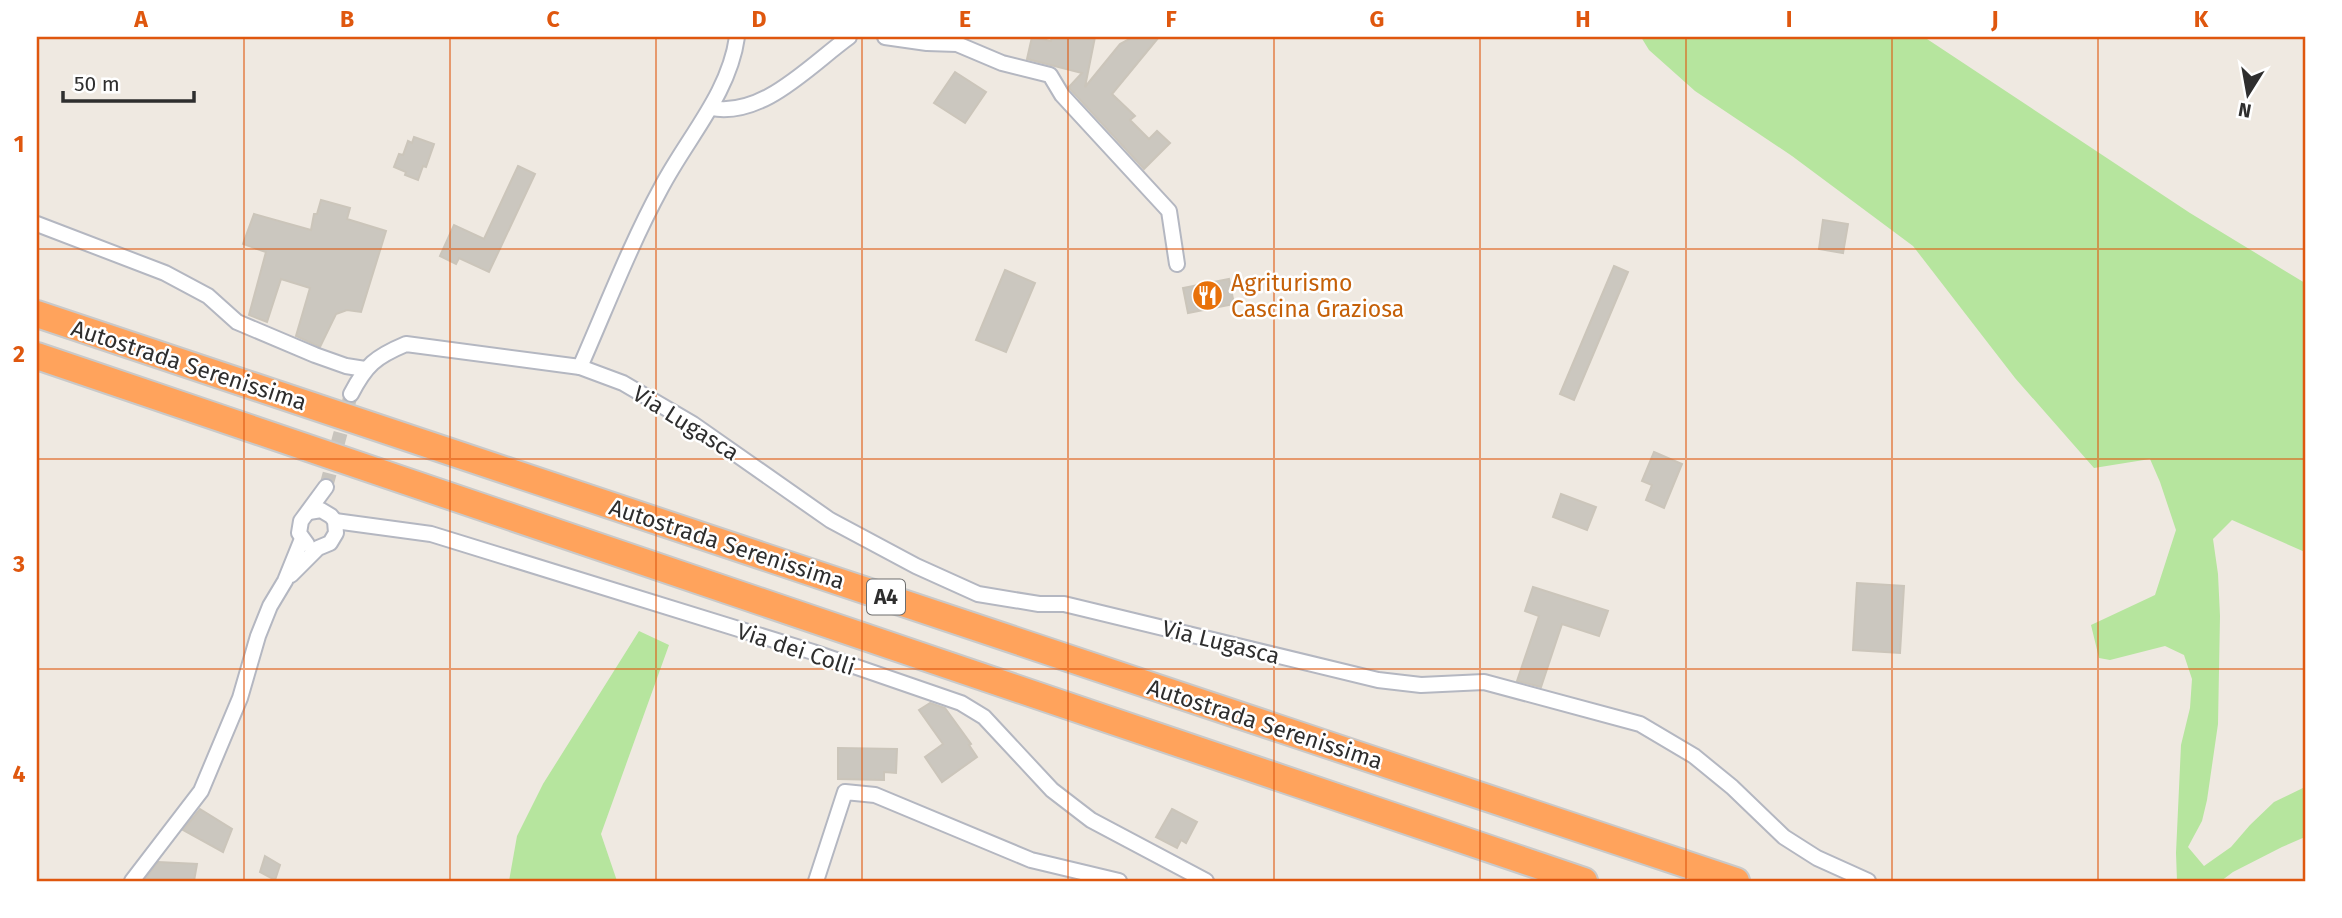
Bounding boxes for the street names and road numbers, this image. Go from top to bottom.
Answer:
street label: Autostrada Serenissima [68,314,310,416]
street label: Via Lugasca [628,379,744,467]
street label: Autostrada Serenissima [606,493,848,595]
road number: A4 [867,580,905,614]
street label: Via Lugasca [1159,614,1283,670]
street label: Via dei Colli [733,617,859,681]
street label: Autostrada Serenissima [1144,673,1386,775]

